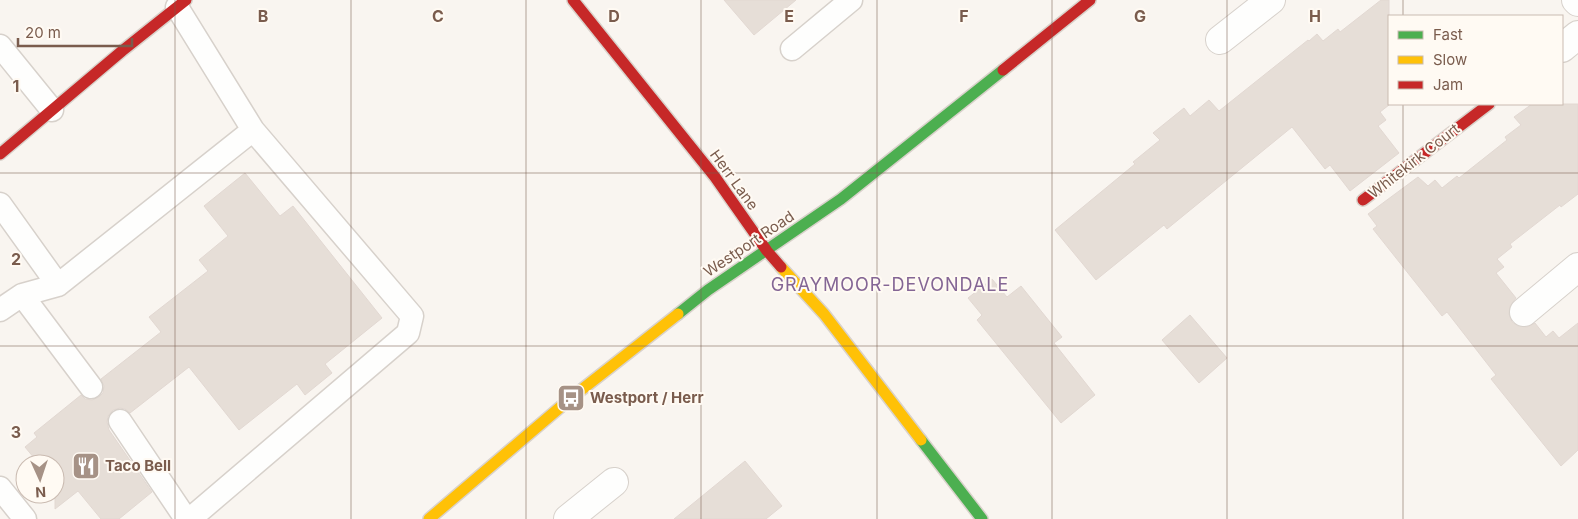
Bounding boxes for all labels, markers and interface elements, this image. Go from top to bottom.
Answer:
text: B [258,6,268,26]
text: C [432,6,444,26]
text: D [608,6,620,26]
text: E [784,6,794,26]
text: F [959,6,969,26]
text: G [1134,6,1146,26]
text: H [1309,6,1321,26]
scale bar [18,15,131,47]
legend [1388,15,1563,105]
text: 20 m [25,23,61,42]
text: Fast [1433,25,1463,44]
text: Slow [1433,50,1467,69]
text: Jam [1433,75,1463,94]
text: 1 [13,76,19,96]
street label: Whitekirk Court [1364,119,1463,202]
street label: Herr Lane [706,146,763,214]
street label: Westport Road [700,206,798,281]
text: 2 [11,249,21,269]
district label: GRAYMOOR-DEVONDALE [771,274,1009,295]
bus stop icon: Westport / Herr [556,383,586,413]
place label: Westport / Herr [590,388,704,407]
text: 3 [11,422,21,442]
restaurant icon: Taco Bell [71,451,101,481]
north arrow [15,454,65,504]
place label: Taco Bell [105,456,171,475]
text: N [35,484,46,501]

